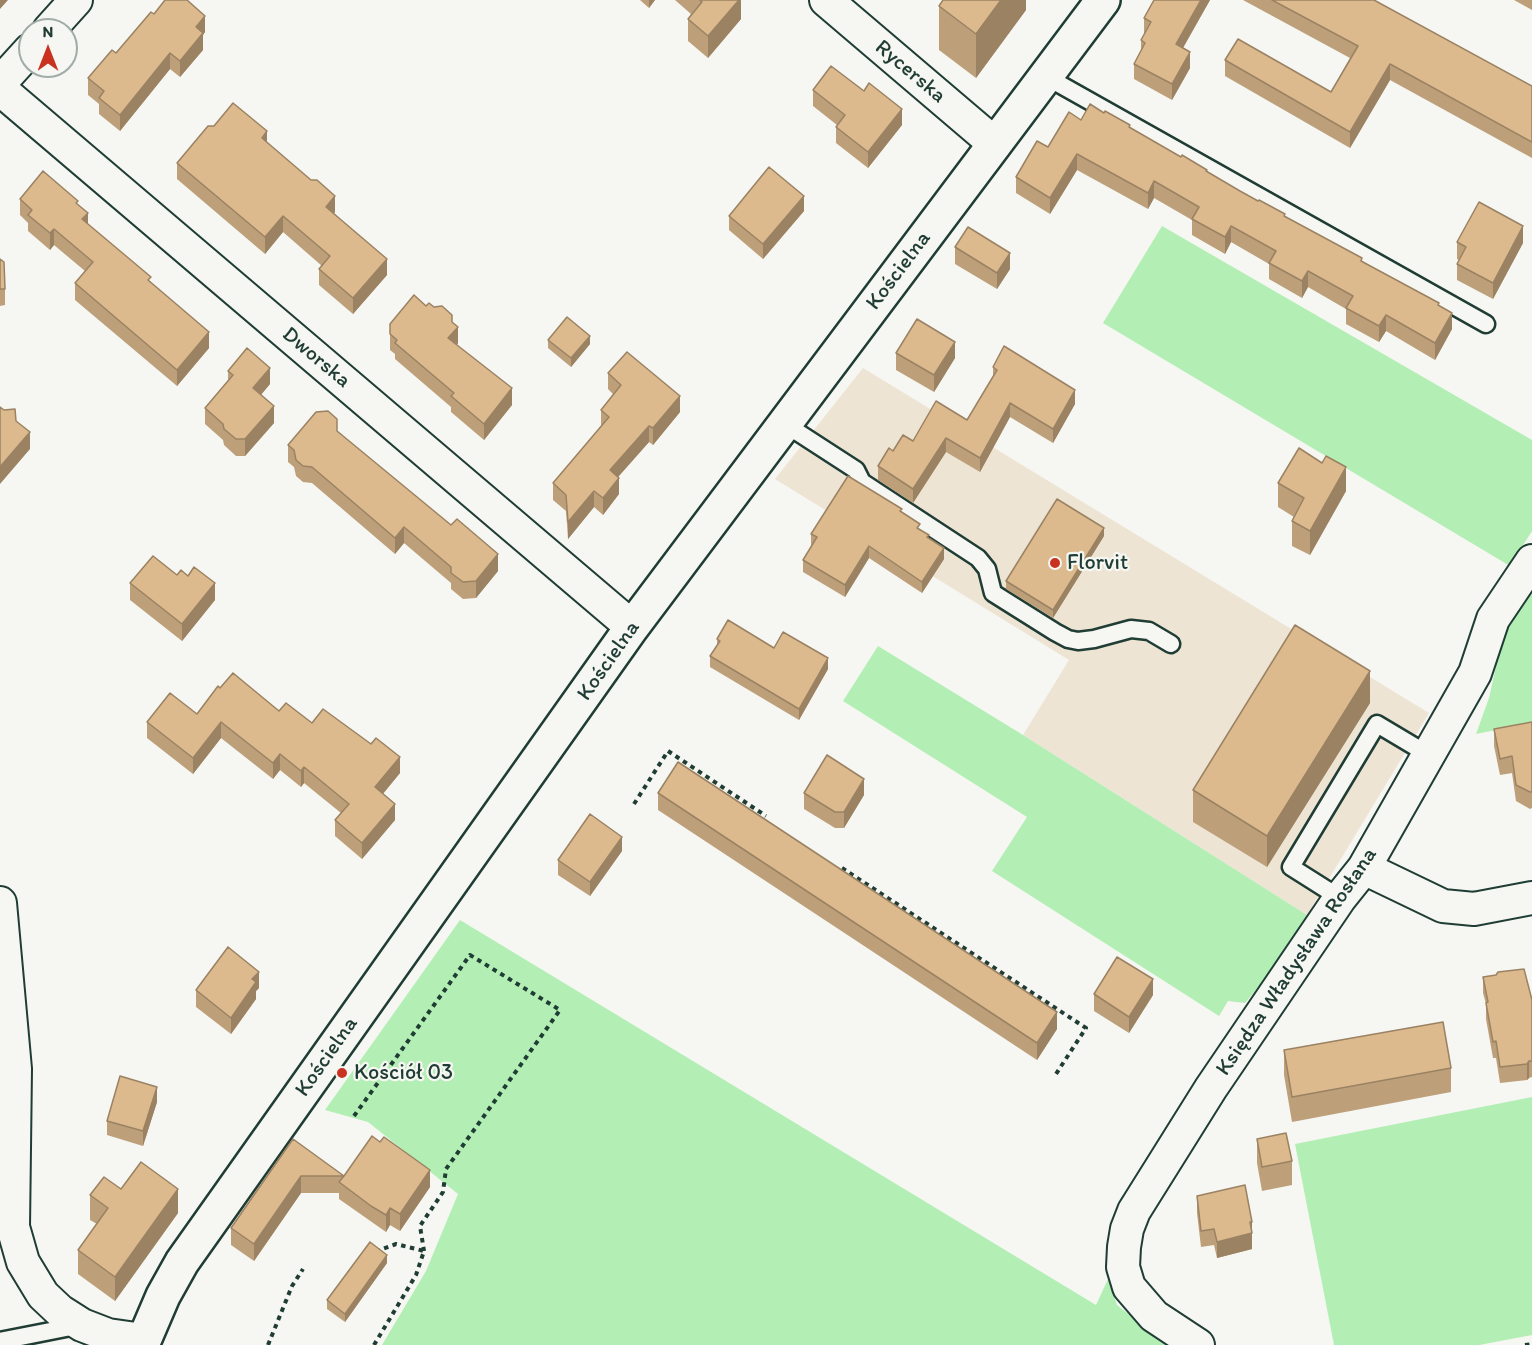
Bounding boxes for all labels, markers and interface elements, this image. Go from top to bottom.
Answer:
north arrow [18,18,78,78]
text: N [43,22,53,41]
street label: Rycerska [869,35,951,109]
street label: Kościelna [861,226,937,316]
street label: Dworska [276,322,356,394]
place label: Florvit [1067,550,1128,576]
marker: Florvit [1048,556,1062,570]
street label: Kościelna [572,616,646,706]
street label: Księdza Władysława Rosłana [1211,843,1383,1081]
street label: Kościelna [290,1012,364,1102]
place label: Kościół 03 [354,1060,453,1086]
marker: Kościół 03 [335,1066,349,1080]

